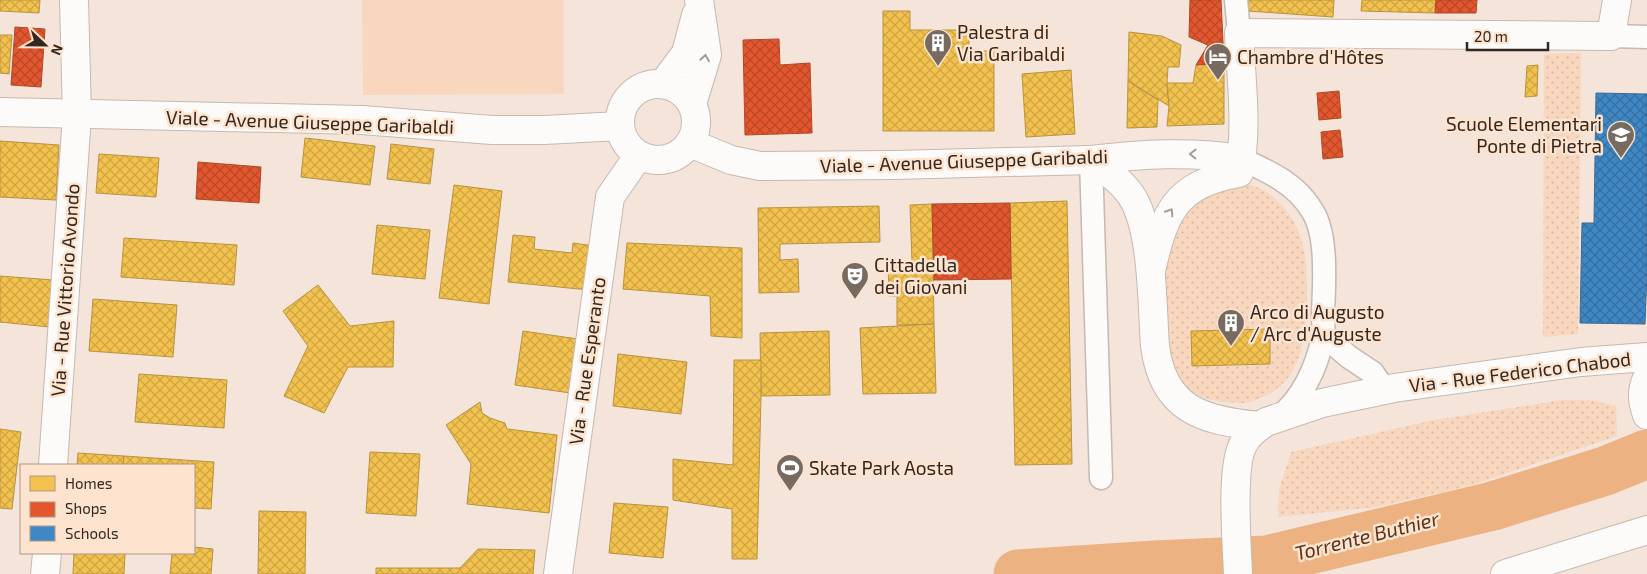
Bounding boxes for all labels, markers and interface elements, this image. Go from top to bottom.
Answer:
north arrow [20,20,70,70]
place label: Palestra di Via Garibaldi [957,20,1065,65]
scale bar [1467,20,1548,52]
text: 20 m [1474,27,1508,45]
building icon: Palestra di Via Garibaldi [923,28,953,67]
text: N [48,42,67,58]
hotel icon: Chambre d'Hôtes [1203,42,1233,81]
place label: Chambre d'Hôtes [1237,45,1384,68]
one-way arrow [699,53,710,61]
street label: Viale - Avenue Giuseppe Garibaldi [166,105,454,138]
place label: Scuole Elementari Ponte di Pietra [1446,112,1602,157]
school or university icon: Scuole Elementari Ponte di Pietra [1606,120,1636,159]
street label: Viale - Avenue Giuseppe Garibaldi [820,144,1108,177]
one-way arrow [1189,149,1196,159]
street label: Via - Rue Vittorio Avondo [46,183,83,397]
one-way arrow [1164,209,1174,218]
place label: Cittadella dei Giovani [874,253,968,298]
theatre icon: Cittadella dei Giovani [840,261,870,300]
street label: Via - Rue Esperanto [563,275,610,446]
place label: Arco di Augusto / Arc d'Auguste [1250,300,1385,345]
building icon: Arco di Augusto / Arc d'Auguste [1216,308,1246,347]
street label: Via - Rue Federico Chabod [1408,346,1632,397]
sports icon: Skate Park Aosta [775,453,805,492]
place label: Skate Park Aosta [809,456,954,479]
legend [20,464,195,554]
text: Homes [65,474,112,492]
text: Shops [65,499,107,517]
water label: Torrente Buthier [1292,505,1442,565]
text: Schools [65,524,119,542]

